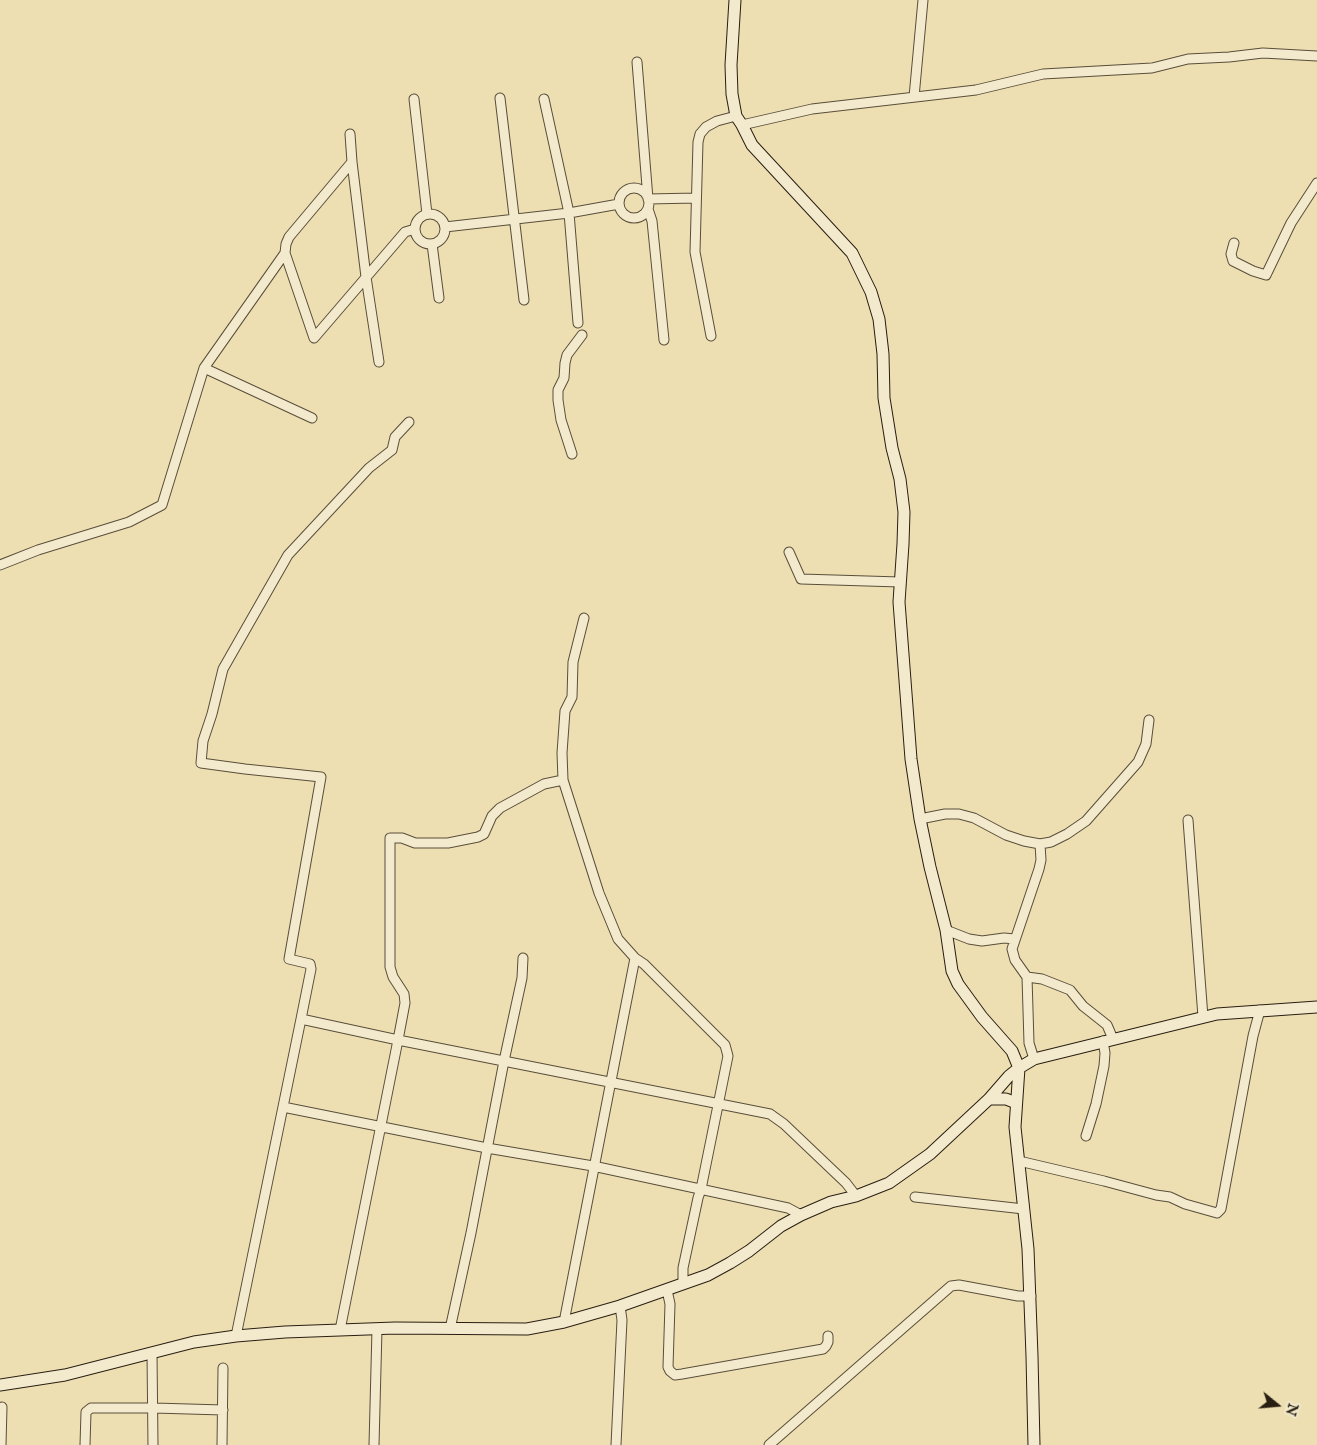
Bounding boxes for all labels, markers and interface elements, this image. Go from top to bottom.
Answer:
north arrow [1252,1380,1302,1430]
text: N [1281,1401,1302,1418]

